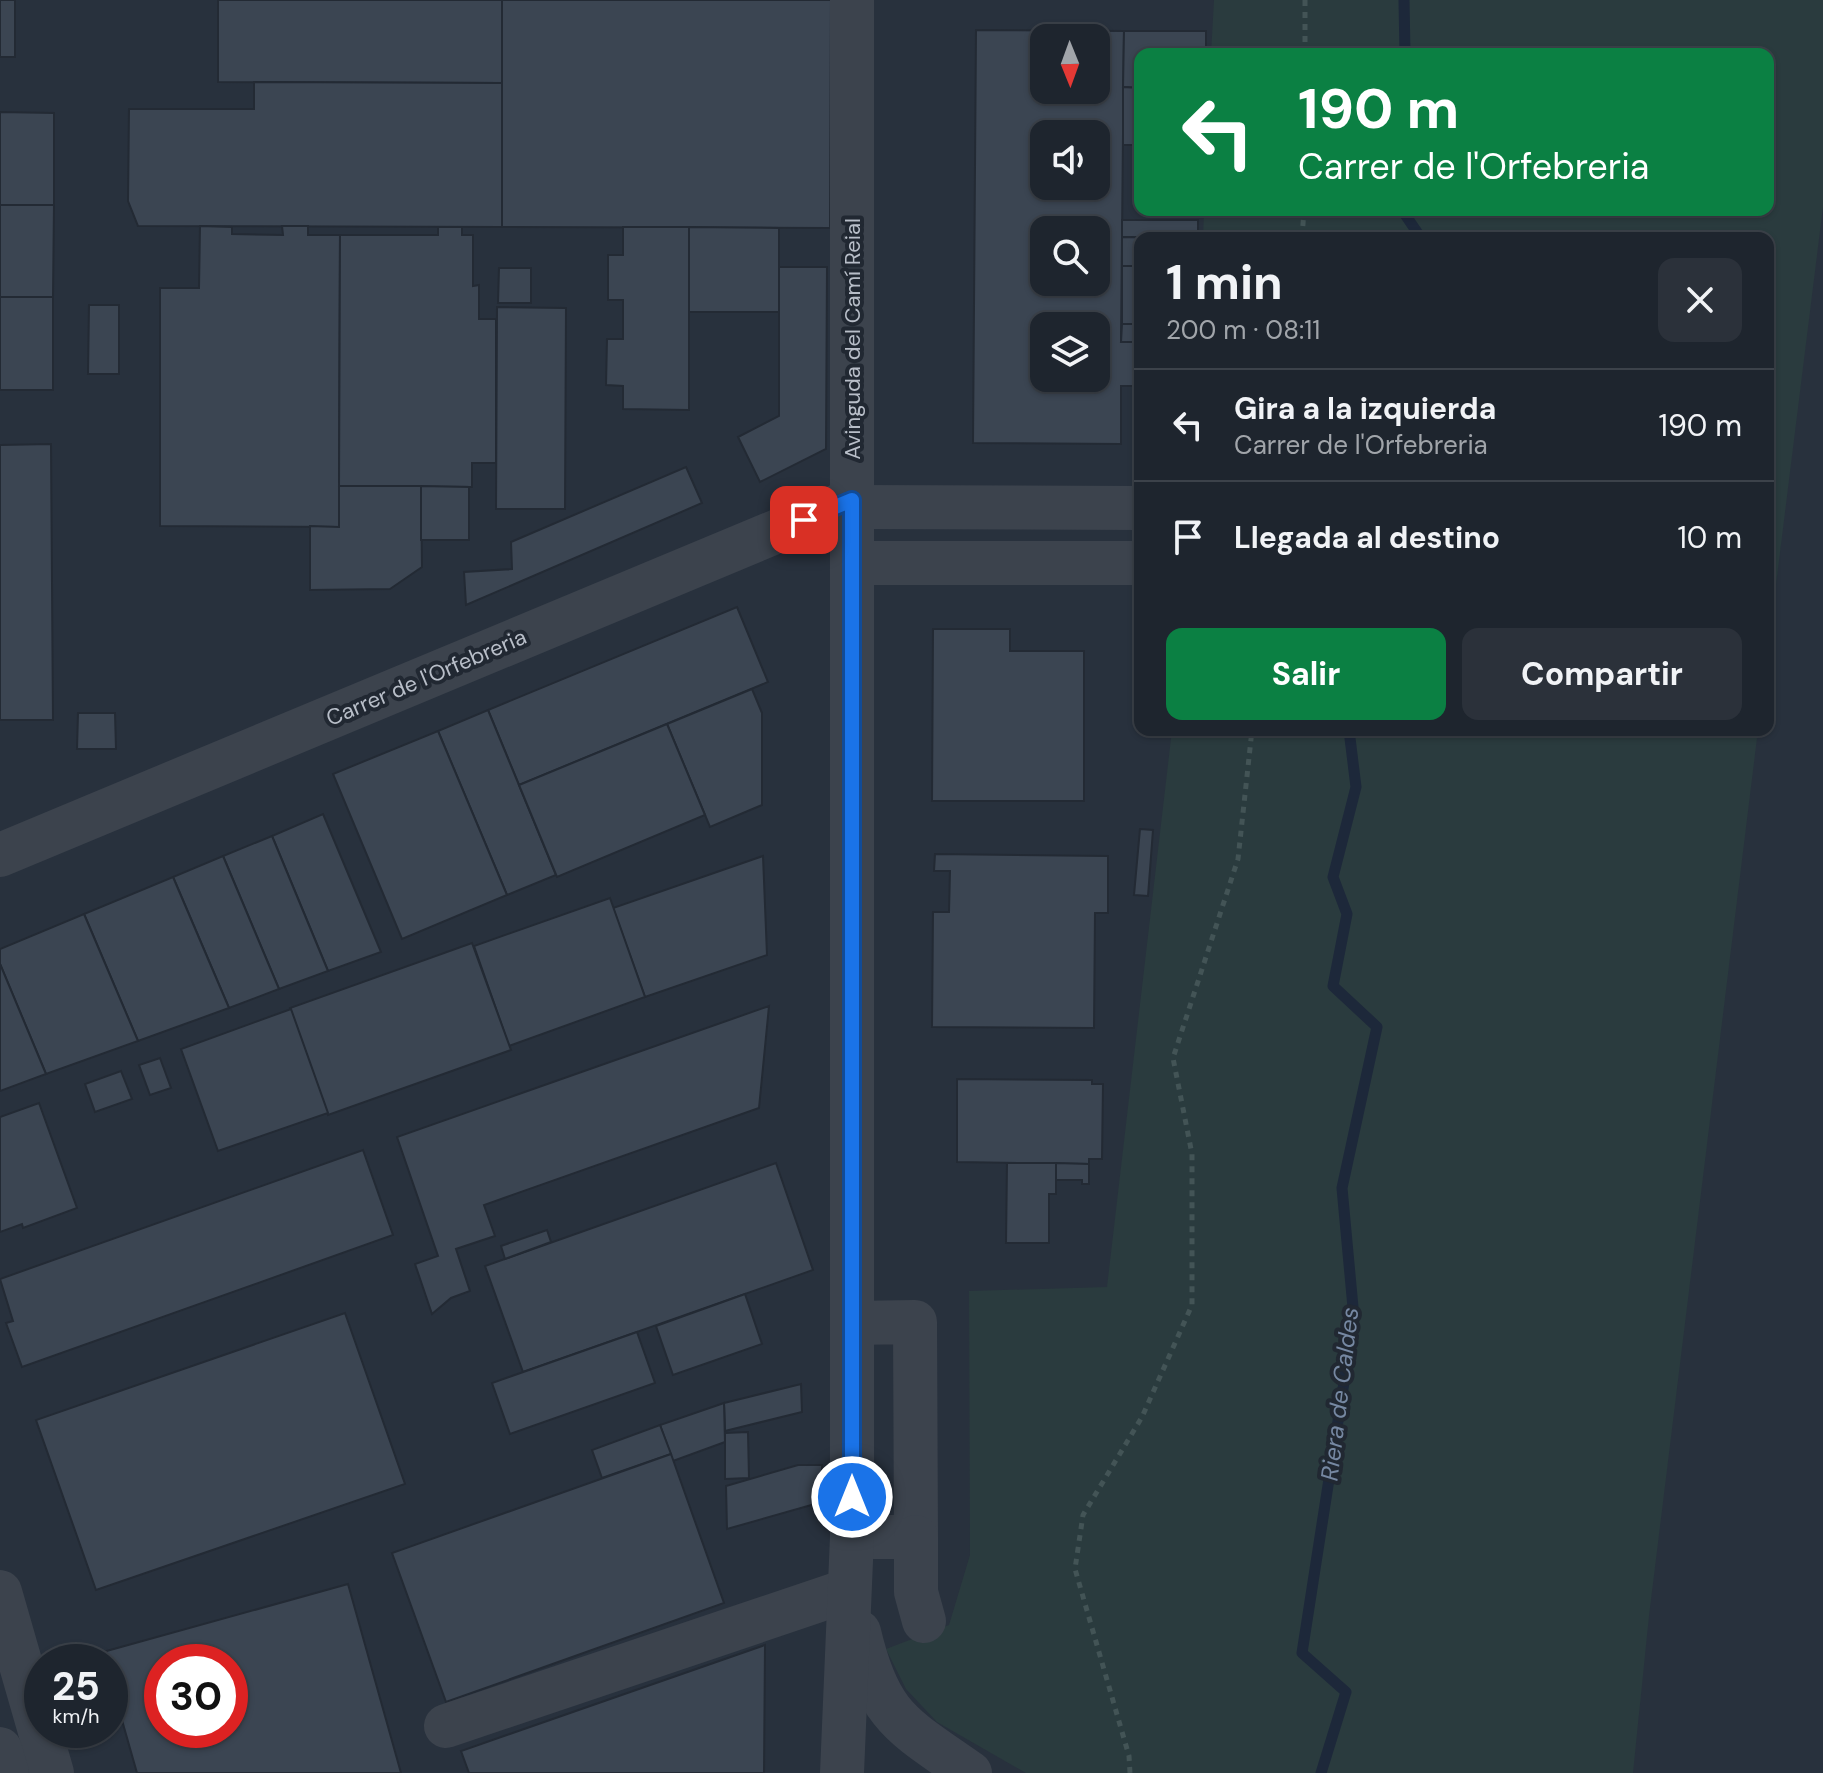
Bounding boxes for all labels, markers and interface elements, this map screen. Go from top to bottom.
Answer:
north arrow [1030,24,1110,104]
map controls [1030,24,1110,392]
text: 190 m [1298,72,1459,145]
icon: left [1166,80,1270,184]
button: sound [1030,120,1110,200]
text: Carrer de l'Orfebreria [1298,143,1649,190]
button: search [1030,216,1110,296]
street label: Avinguda del Camí Reial [838,218,867,460]
text: 1 min [1166,251,1283,314]
button: close [1658,258,1742,342]
button: layers [1030,312,1110,392]
text: 200 m · 08:11 [1166,313,1320,347]
text: Gira a la izquierda [1234,389,1496,428]
icon: left [1166,403,1210,447]
text: 190 m [1659,406,1742,445]
text: Carrer de l'Orfebreria [1234,428,1488,462]
pin [770,486,838,554]
icon: arrive [782,498,826,542]
icon: arrive [1166,515,1210,559]
text: Llegada al destino [1234,518,1500,557]
text: 10 m [1677,518,1742,557]
street label: Carrer de l'Orfebreria [322,622,531,733]
button: Salir [1166,628,1446,720]
button: Compartir [1462,628,1742,720]
water label: Riera de Caldes [1313,1305,1366,1483]
position arrow [810,1455,894,1539]
speed limit sign: 30 [144,1644,248,1748]
text: 25 [52,1660,100,1712]
text: km/h [52,1703,100,1729]

